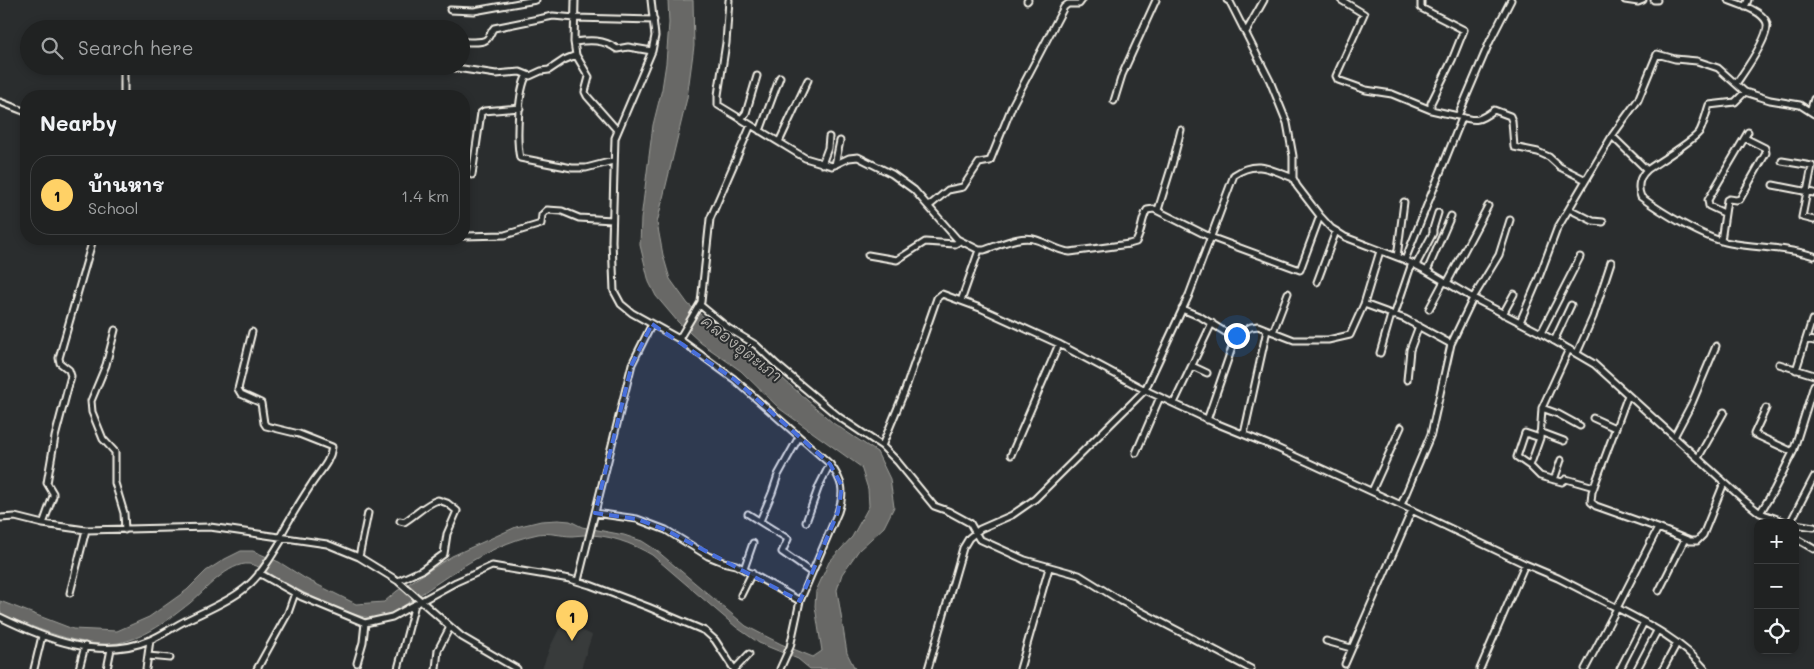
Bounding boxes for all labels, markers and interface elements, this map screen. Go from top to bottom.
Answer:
search box [20,20,470,75]
icon: search [38,34,66,62]
text: Search here [78,35,194,60]
text: Nearby [40,109,117,136]
text: บ้านหาร [88,172,164,197]
text: 1 [53,185,61,206]
text: 1.4 km [401,185,449,206]
text: School [88,197,138,218]
water label: คลองอุ่ตะเภา [695,310,787,389]
your location [1224,323,1250,349]
map controls [1754,519,1799,654]
button: + [1754,519,1799,564]
button: − [1754,564,1799,609]
pin: 1 [556,600,588,641]
button: locate [1754,609,1799,654]

